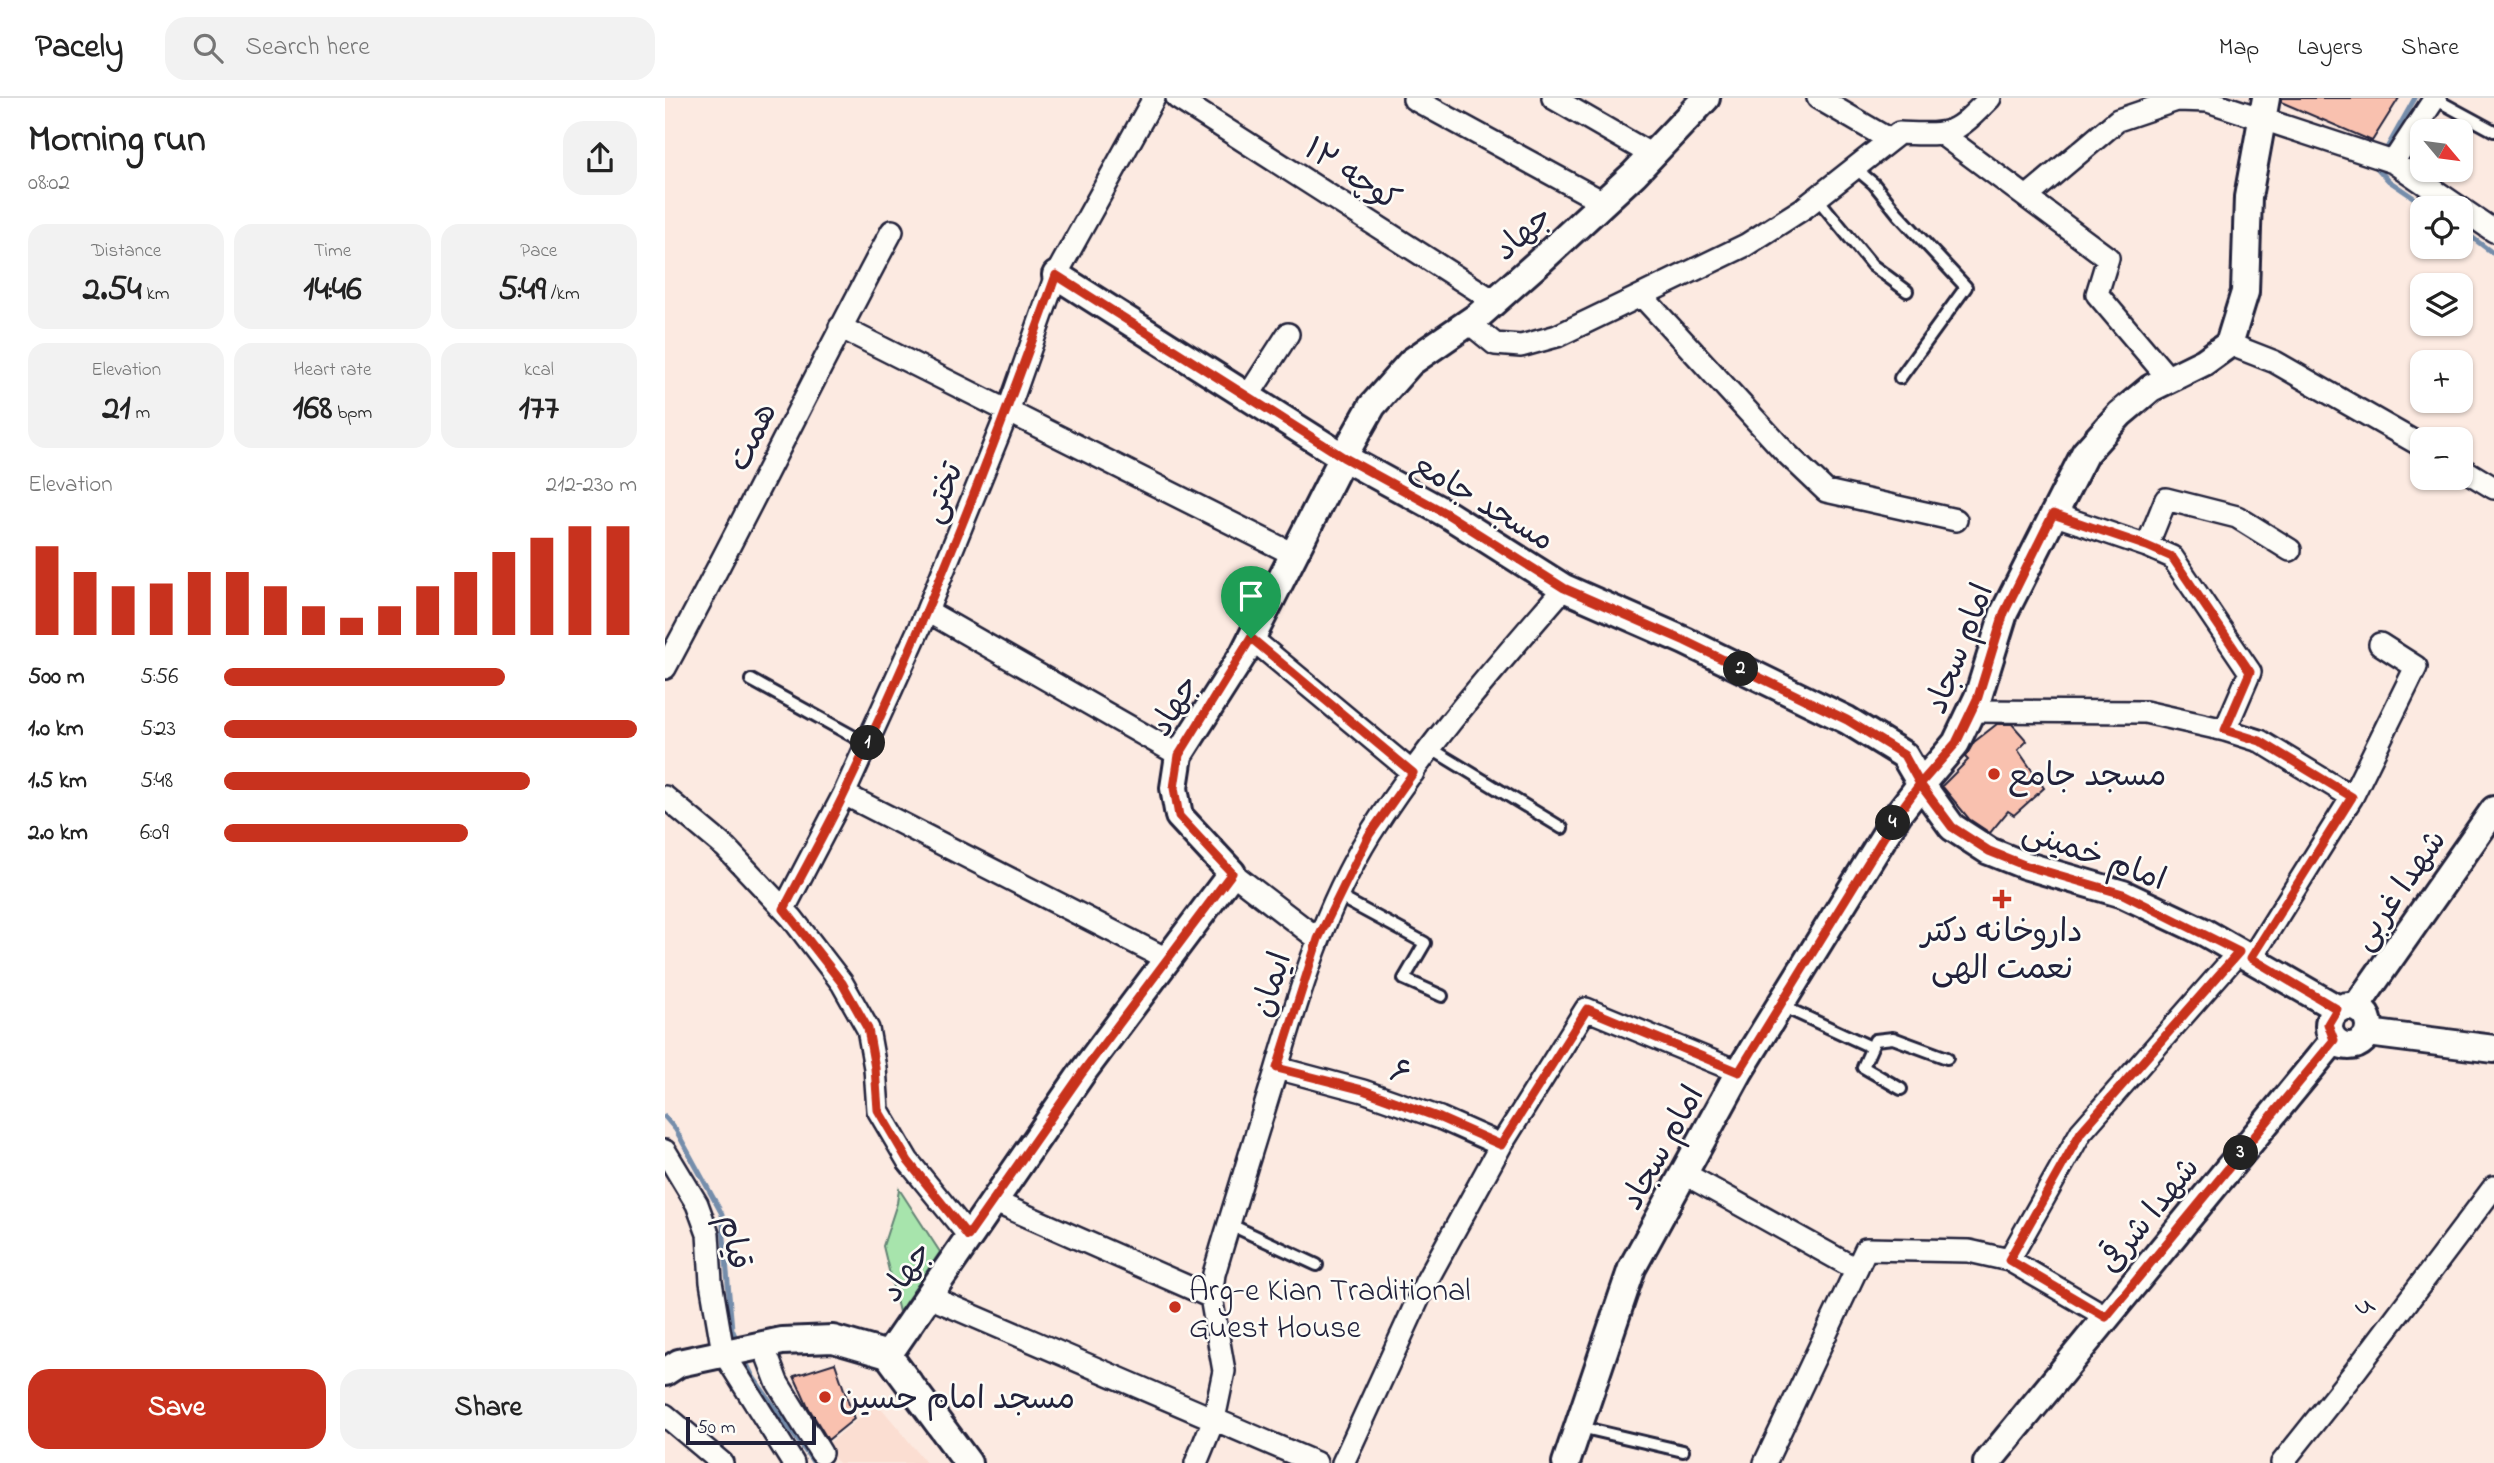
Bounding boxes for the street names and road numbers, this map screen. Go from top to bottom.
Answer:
street label: کوچه ۱۲ [1294,127,1409,225]
street label: جهاد [1484,195,1564,274]
street label: همت [717,395,791,480]
street label: مسجد جامع [1402,443,1562,565]
street label: تختی [911,455,978,531]
street label: امام سجاد [1915,577,2008,721]
street label: جهاد [1139,667,1213,747]
street label: امام خمینی [2015,810,2172,905]
street label: شهدا غربی [2342,821,2460,961]
street label: ایمان [1241,946,1306,1024]
street label: ۶ [1383,1049,1417,1100]
street label: امام سجاد [1610,1078,1718,1220]
street label: شهدا شرقی [2089,1148,2212,1285]
street label: قیام [705,1212,760,1274]
street label: جهاد [870,1233,946,1313]
street label: 4 [2344,1290,2390,1329]

